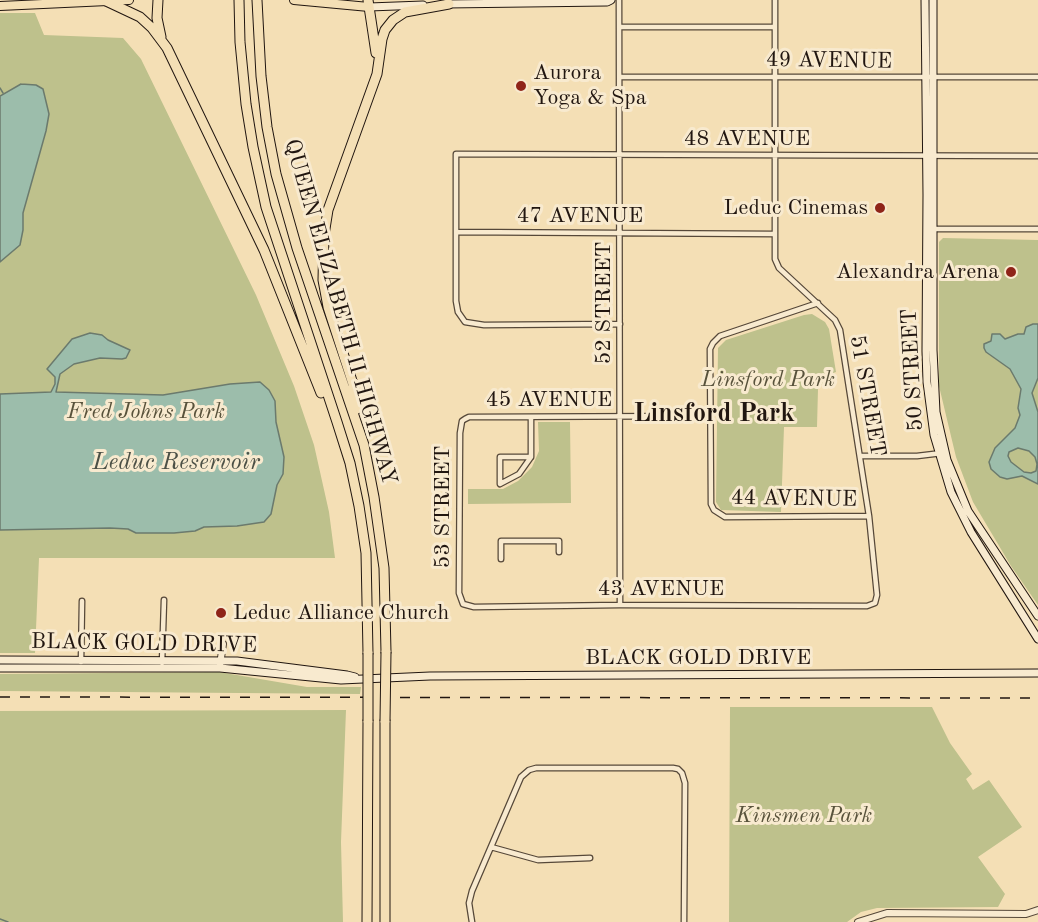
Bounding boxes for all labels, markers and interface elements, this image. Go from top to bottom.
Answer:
street label: 49 AVENUE [766,47,892,75]
place label: Aurora Yoga & Spa [533,60,647,112]
marker: Aurora Yoga & Spa [514,79,528,93]
street label: 48 AVENUE [684,126,810,152]
street label: QUEEN ELIZABETH II HIGHWAY [278,136,402,488]
place label: Leduc Cinemas [724,195,868,221]
marker: Leduc Cinemas [873,201,887,215]
street label: 47 AVENUE [517,203,643,229]
street label: 52 STREET [591,242,617,364]
place label: Alexandra Arena [836,259,999,285]
marker: Alexandra Arena [1004,265,1018,279]
street label: 50 STREET [897,308,929,432]
street label: 51 STREET [843,333,891,459]
park label: Linsford Park [701,367,835,393]
street label: 45 AVENUE [486,387,612,413]
district label: Linsford Park [633,398,795,430]
park label: Fred Johns Park [67,399,225,425]
street label: 53 STREET [430,446,456,568]
water label: Leduc Reservoir [92,449,260,477]
street label: 44 AVENUE [731,485,857,513]
street label: 43 AVENUE [598,576,724,602]
place label: Leduc Alliance Church [233,600,449,626]
marker: Leduc Alliance Church [214,606,228,620]
street label: BLACK GOLD DRIVE [31,629,257,659]
street label: BLACK GOLD DRIVE [585,645,811,671]
park label: Kinsmen Park [736,803,872,829]

